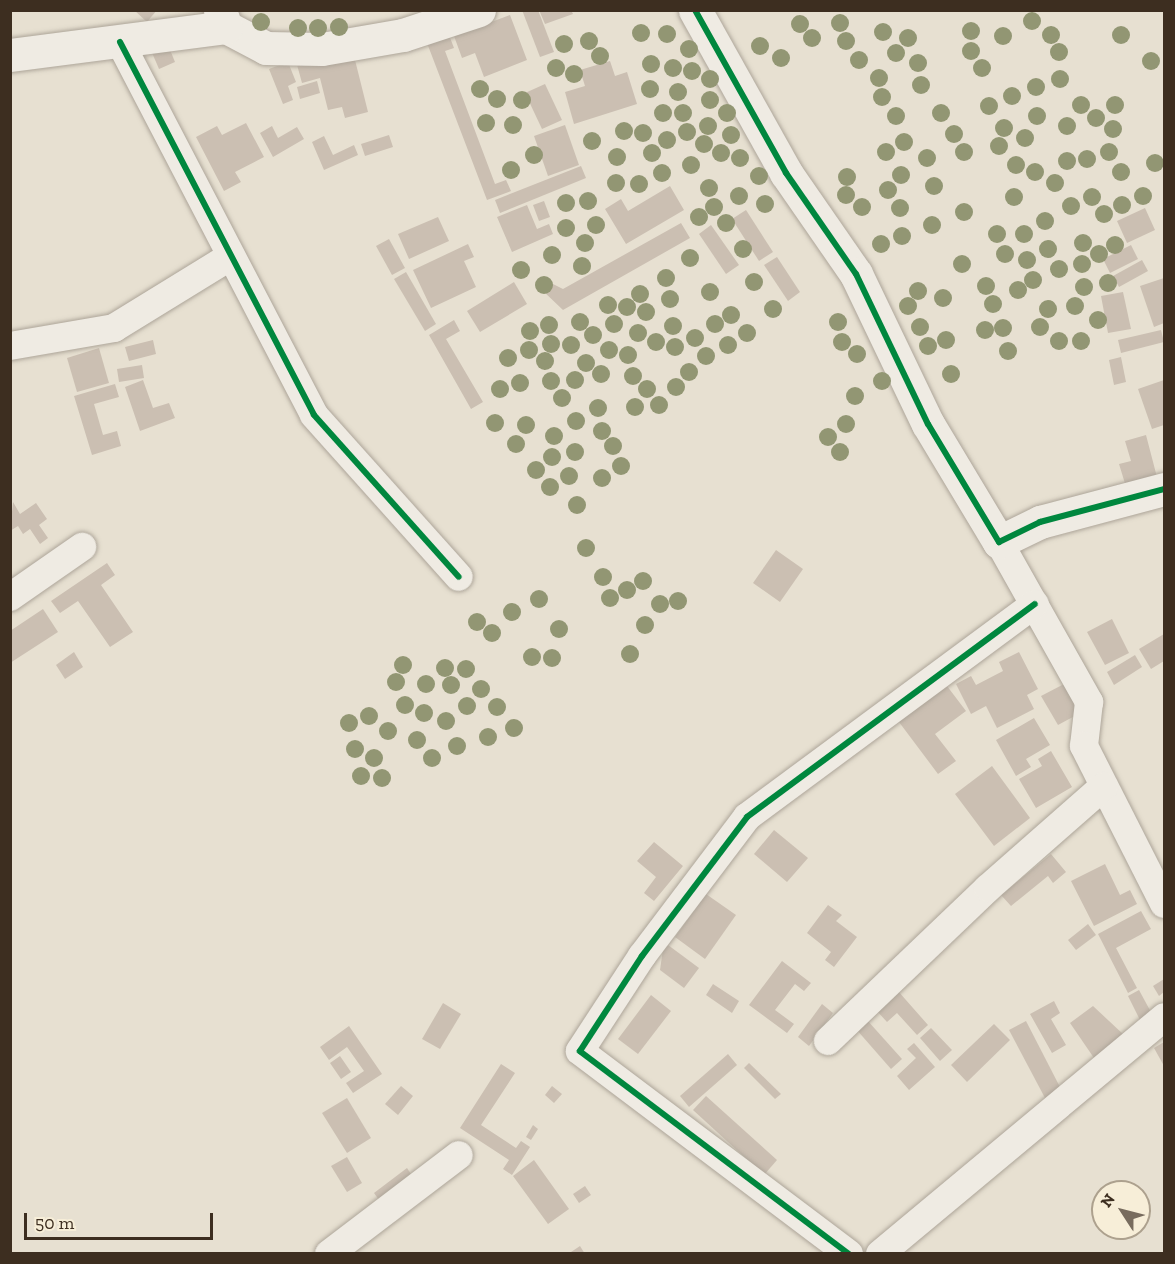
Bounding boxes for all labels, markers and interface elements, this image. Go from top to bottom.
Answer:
north arrow [1091,1180,1151,1240]
text: N [1096,1190,1119,1211]
scale bar [27,1201,216,1239]
text: 50 m [35,1212,74,1234]

